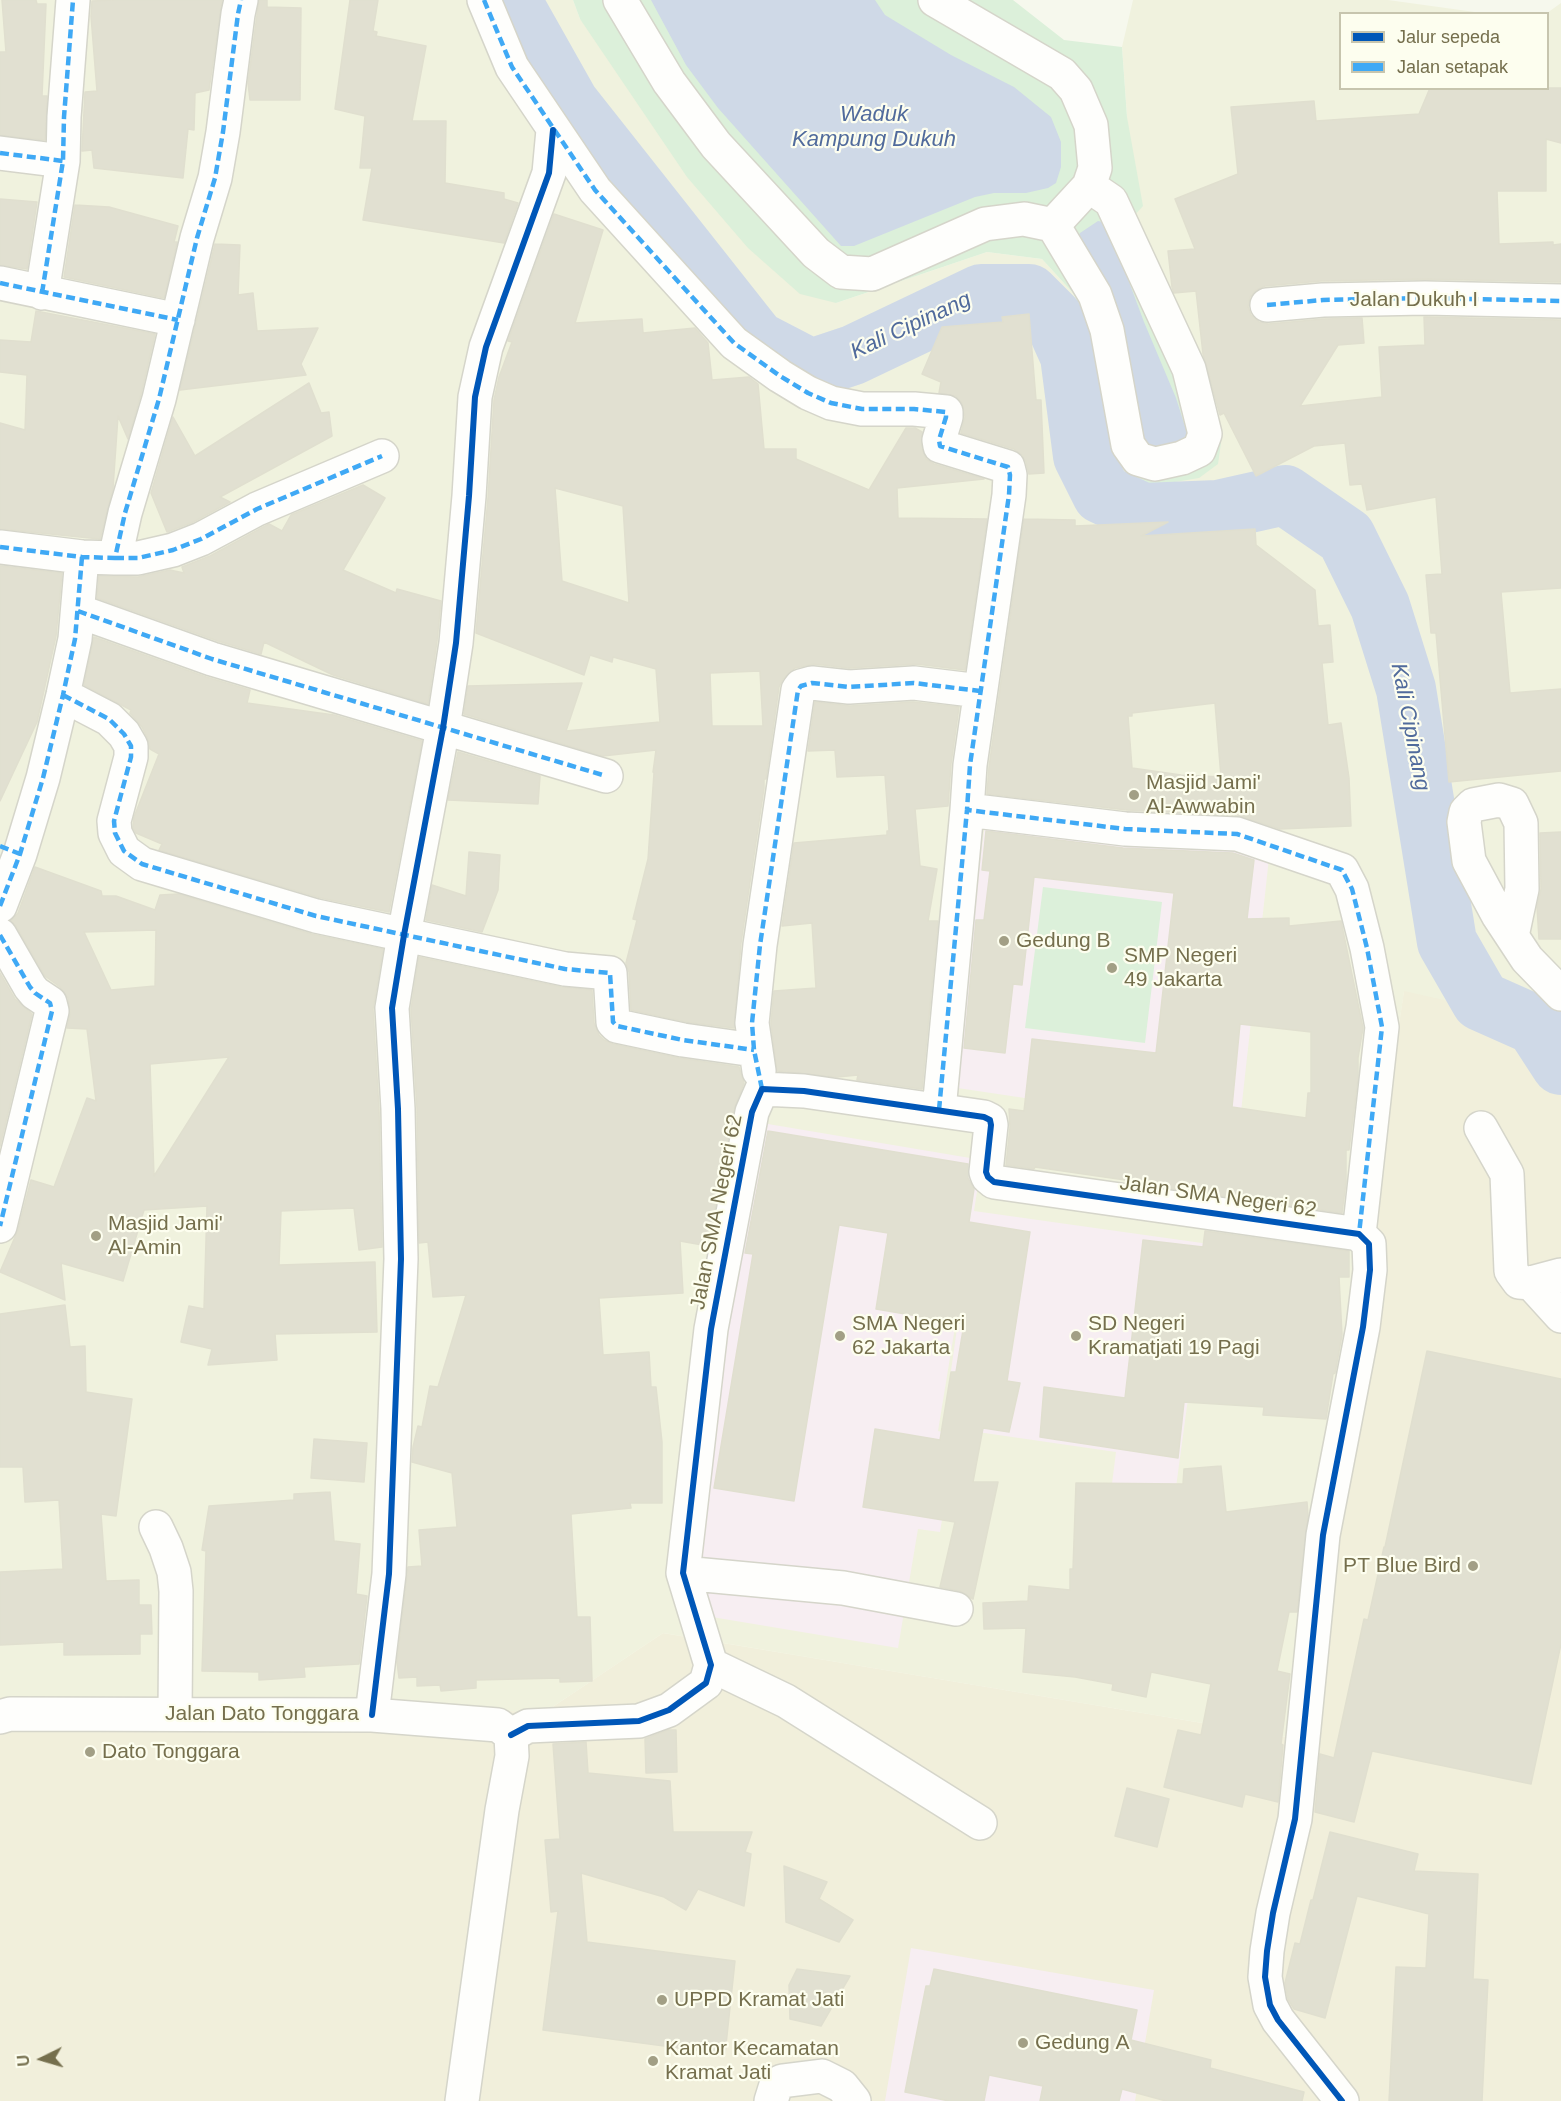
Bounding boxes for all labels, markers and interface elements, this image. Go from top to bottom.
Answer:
legend [1339,12,1549,90]
text: Jalur sepeda [1397,27,1500,47]
text: Jalan setapak [1397,57,1508,77]
water label: Waduk Kampung Dukuh [792,102,956,154]
water label: Kali Cipinang [847,287,975,365]
street label: Jalan Dukuh I [1350,287,1478,313]
water label: Kali Cipinang [1385,661,1435,793]
place label: Masjid Jami' Al-Awwabin [1146,770,1261,820]
marker: Masjid Jami' Al-Awwabin [1127,788,1141,802]
place label: Gedung B [1016,928,1111,954]
marker: Gedung B [997,934,1011,948]
place label: SMP Negeri 49 Jakarta [1124,943,1237,993]
marker: SMP Negeri 49 Jakarta [1105,961,1119,975]
street label: Jalan SMA Negeri 62 [686,1112,748,1312]
street label: Jalan SMA Negeri 62 [1118,1171,1318,1223]
place label: Masjid Jami' Al-Amin [108,1211,223,1261]
marker: Masjid Jami' Al-Amin [89,1229,103,1243]
place label: SMA Negeri 62 Jakarta [852,1311,965,1361]
place label: SD Negeri Kramatjati 19 Pagi [1088,1311,1260,1361]
marker: SMA Negeri 62 Jakarta [833,1329,847,1343]
marker: SD Negeri Kramatjati 19 Pagi [1069,1329,1083,1343]
place label: PT Blue Bird [1343,1553,1461,1579]
marker: PT Blue Bird [1466,1559,1480,1573]
street label: Jalan Dato Tonggara [165,1701,359,1727]
place label: Dato Tonggara [102,1739,240,1765]
marker: Dato Tonggara [83,1745,97,1759]
place label: UPPD Kramat Jati [674,1987,844,2013]
marker: UPPD Kramat Jati [655,1993,669,2007]
north arrow [12,2029,72,2089]
place label: Gedung A [1035,2030,1130,2056]
place label: Kantor Kecamatan Kramat Jati [665,2036,839,2086]
marker: Gedung A [1016,2036,1030,2050]
text: U [15,2054,33,2067]
marker: Kantor Kecamatan Kramat Jati [646,2054,660,2068]

